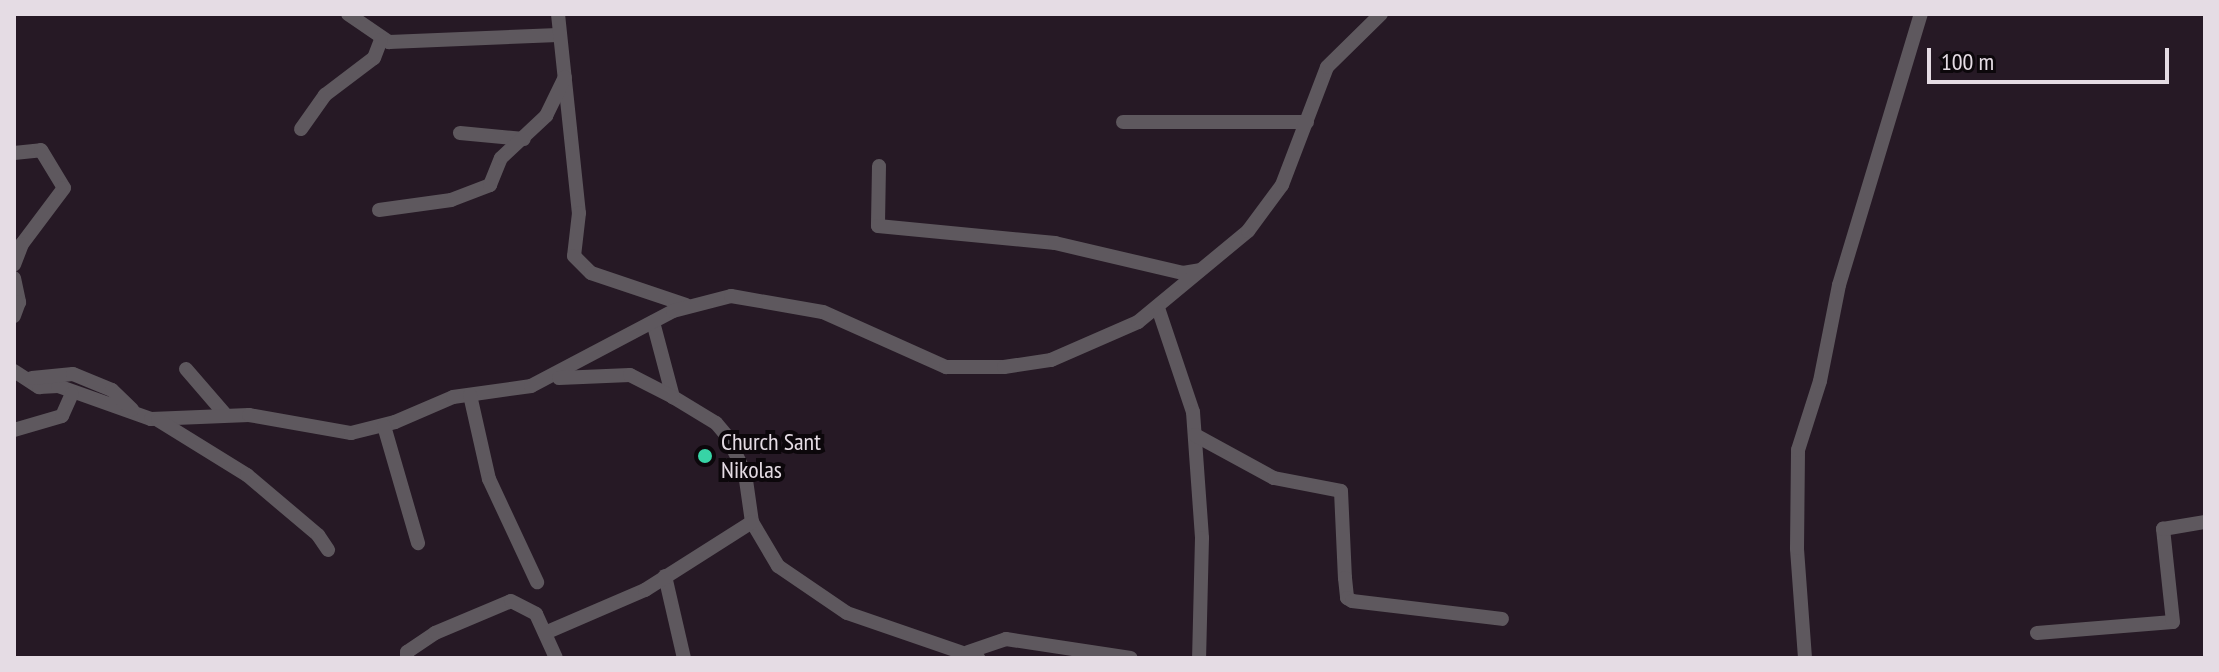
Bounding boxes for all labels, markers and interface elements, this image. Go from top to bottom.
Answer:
scale bar [1931,32,2173,82]
text: 100 m [1941,46,1994,77]
place label: Church Sant Nikolas [721,428,821,484]
marker: Church Sant Nikolas [696,447,714,465]

